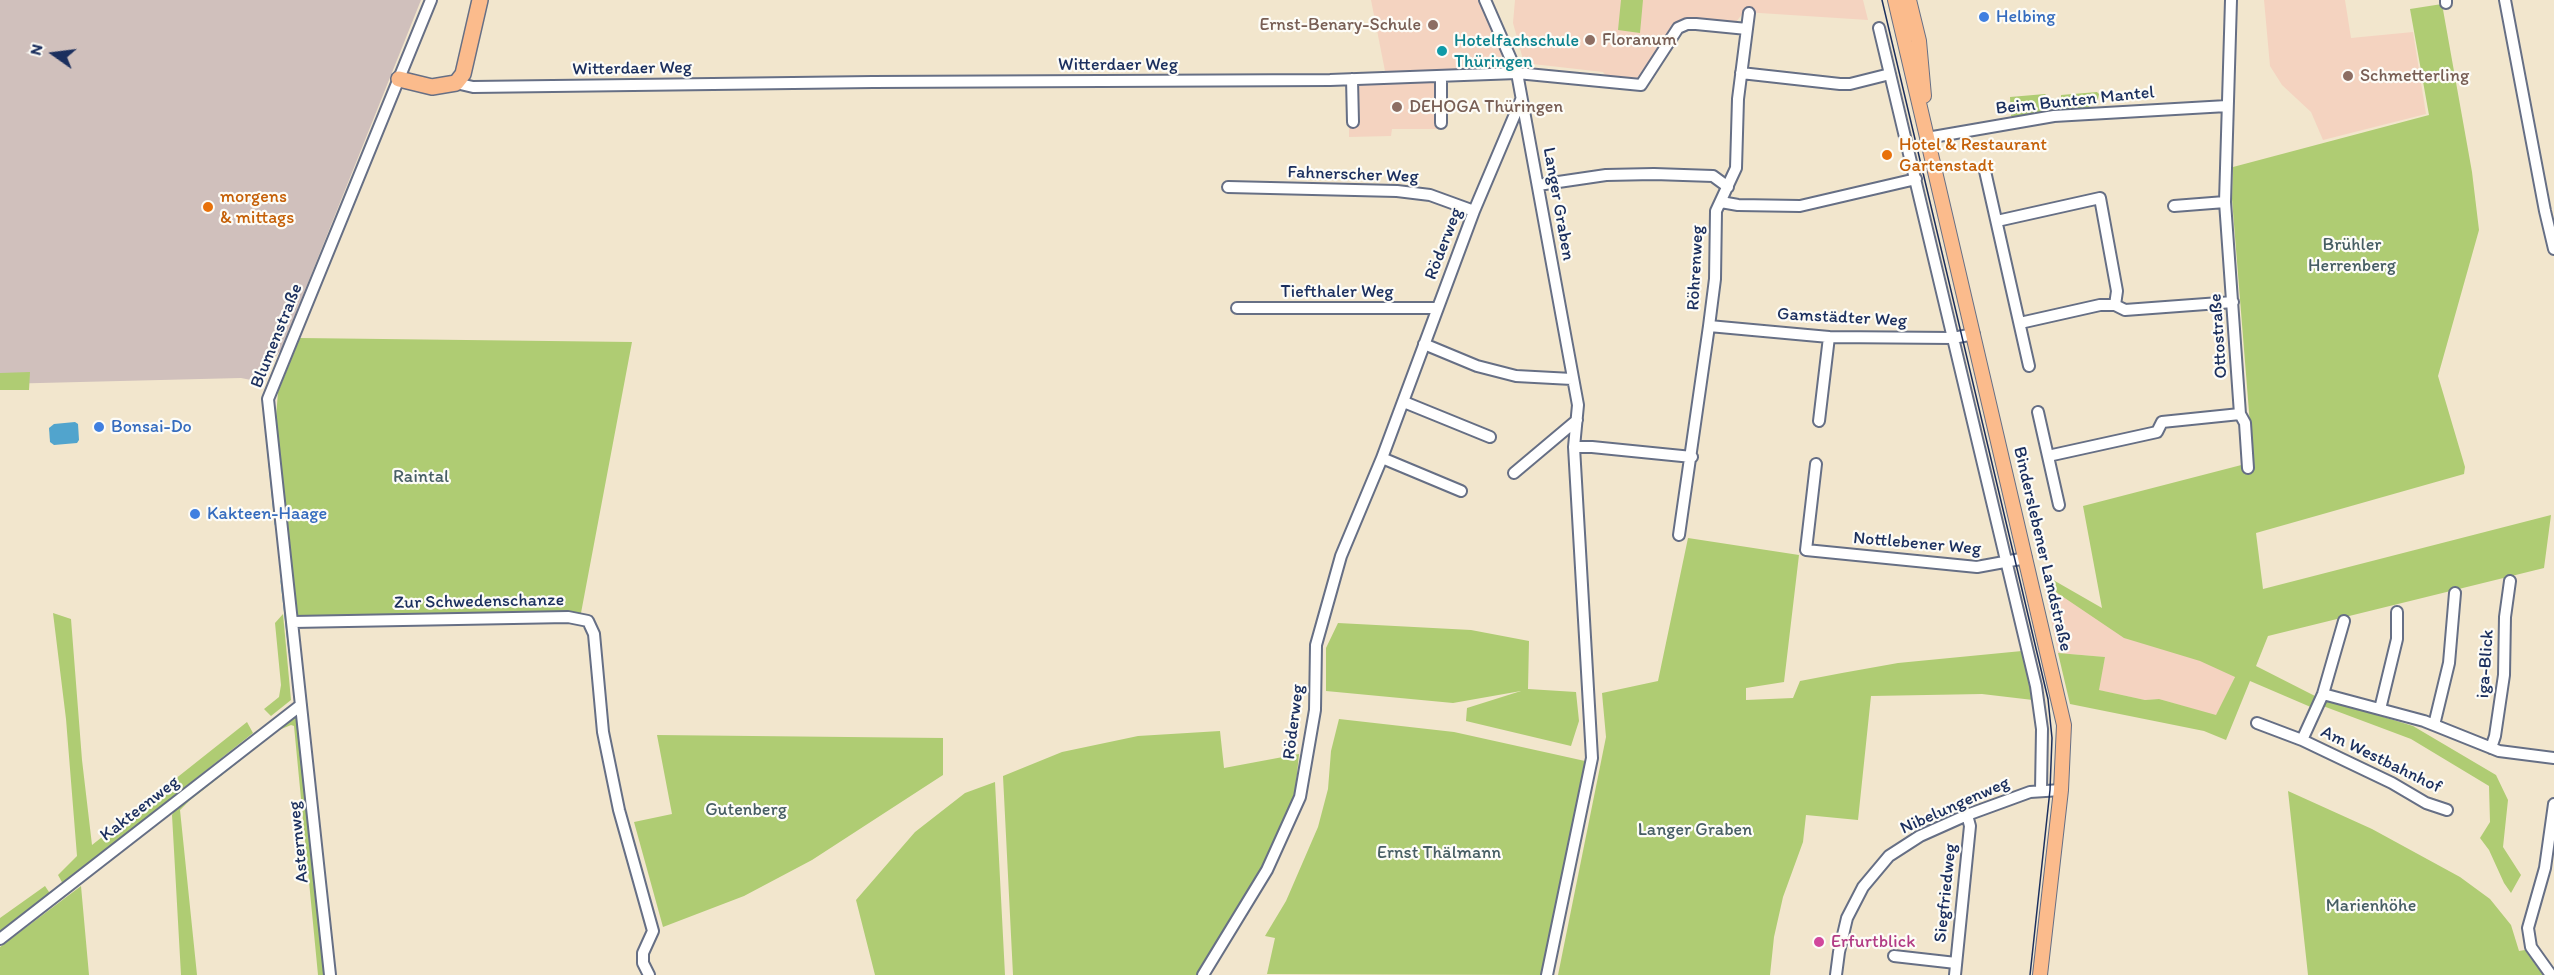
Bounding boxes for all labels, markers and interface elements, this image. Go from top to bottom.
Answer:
place label: Helbing [1996,6,2056,28]
marker: Helbing [1977,10,1991,24]
place label: Ernst-Benary-Schule [1259,14,1421,36]
marker: Ernst-Benary-Schule [1426,18,1440,32]
north arrow [24,24,84,84]
place label: Floranum [1602,29,1677,51]
place label: Hotelfachschule Thüringen [1454,30,1579,72]
marker: Floranum [1583,33,1597,47]
text: N [26,42,47,57]
marker: Hotelfachschule Thüringen [1435,44,1449,58]
street label: Witterdaer Weg [1058,54,1178,76]
street label: Witterdaer Weg [572,57,692,81]
place label: Schmetterling [2360,65,2469,87]
marker: Schmetterling [2341,69,2355,83]
street label: Beim Bunten Mantel [1995,82,2155,120]
place label: DEHOGA Thüringen [1409,96,1563,118]
marker: DEHOGA Thüringen [1390,100,1404,114]
place label: Hotel & Restaurant Gartenstadt [1899,134,2047,176]
street label: Langer Graben [1537,146,1579,262]
marker: Hotel & Restaurant Gartenstadt [1880,148,1894,162]
street label: Fahnerscher Weg [1287,162,1419,188]
place label: morgens & mittags [220,186,294,228]
marker: morgens & mittags [201,200,215,214]
street label: Röderweg [1420,205,1468,283]
street label: Röhrenweg [1683,225,1709,311]
park label: Brühler Herrenberg [2308,234,2396,276]
street label: Blumenstraße [246,281,308,391]
street label: Tiefthaler Weg [1281,281,1393,303]
street label: Ottostraße [2205,293,2233,379]
street label: Gamstädter Weg [1776,304,1908,332]
place label: Bonsai-Do [111,416,192,438]
marker: Bonsai-Do [92,420,106,434]
street label: Binderslebener Landstraße [2008,444,2076,654]
park label: Raintal [393,466,449,488]
place label: Kakteen-Haage [207,503,327,525]
marker: Kakteen-Haage [188,507,202,521]
street label: Nottlebener Weg [1852,528,1982,560]
street label: Zur Schwedenschanze [394,590,564,614]
street label: iga-Blick [2473,629,2499,699]
street label: Röderweg [1279,683,1309,761]
street label: Am Westbahnhof [2317,721,2445,799]
street label: Kakteenweg [96,771,184,847]
street label: Nibelungenweg [1897,772,2013,840]
park label: Gutenberg [705,799,787,821]
street label: Asternweg [284,800,314,884]
park label: Langer Graben [1638,819,1752,841]
park label: Ernst Thälmann [1377,842,1501,864]
street label: Siegfriedweg [1930,842,1962,944]
park label: Marienhöhe [2326,895,2416,917]
place label: Erfurtblick [1831,931,1915,953]
marker: Erfurtblick [1812,935,1826,949]

